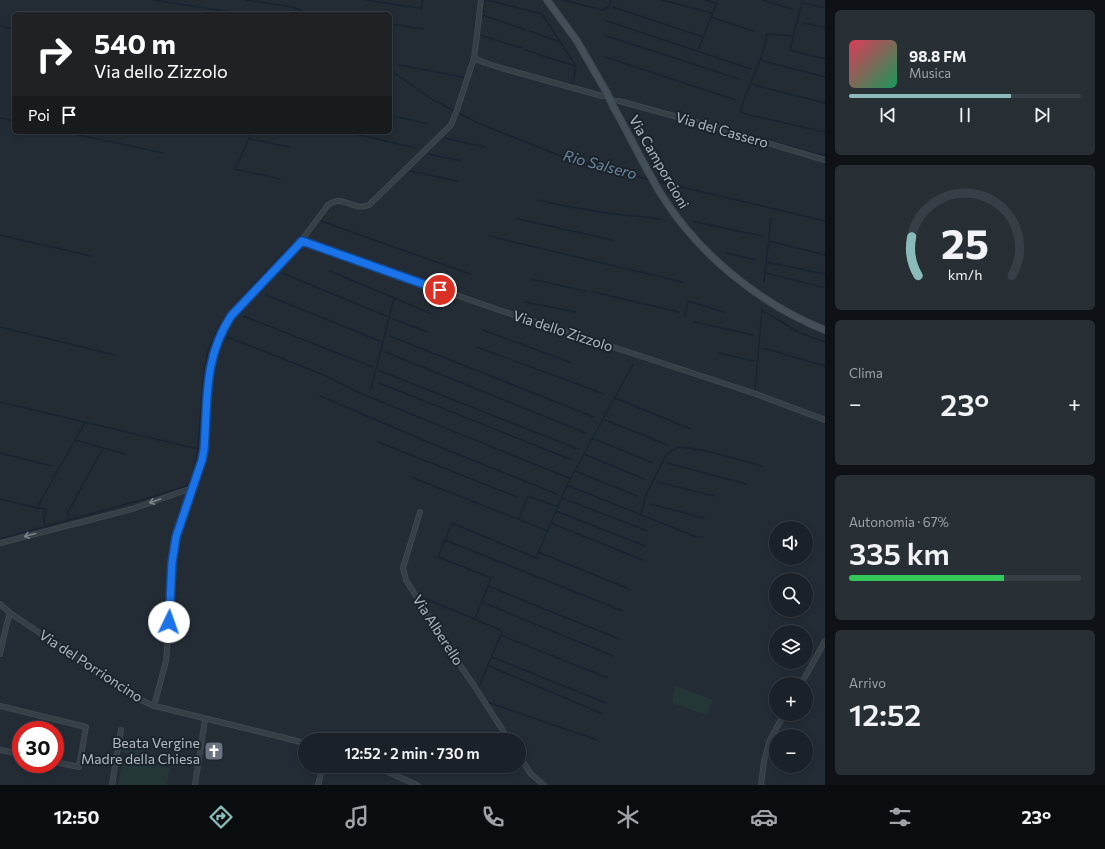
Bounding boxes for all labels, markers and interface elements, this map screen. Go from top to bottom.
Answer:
text: 540 m [94,26,176,60]
icon: right [28,28,80,80]
text: 98.8 FM [909,47,966,65]
text: Via dello Zizzolo [94,60,228,82]
text: Musica [909,65,951,81]
icon: arrive [58,104,80,126]
icon: previous [877,104,899,126]
icon: pause [954,104,976,126]
icon: next [1031,104,1053,126]
text: Poi [28,106,50,124]
street label: Via del Cassero [674,108,770,151]
street label: Via Camporcioni [626,112,693,211]
water label: Rio Salsero [561,146,639,183]
text: 25 [941,216,989,267]
text: km/h [948,264,982,282]
pin [423,273,457,307]
icon: arrive [429,279,451,301]
street label: Via dello Zizzolo [511,306,615,355]
text: Clima [849,365,883,381]
text: 23° [940,385,989,422]
text: − [849,390,862,417]
text: + [1068,390,1081,417]
one-way arrow [149,498,162,505]
text: Autonomia · 67% [849,514,949,530]
map controls [769,521,813,773]
button: sound [769,521,813,565]
one-way arrow [24,532,37,539]
text: 335 km [849,534,950,571]
button: search [769,573,813,617]
street label: Via Alberello [409,591,467,668]
position arrow [148,601,190,643]
button: layers [769,625,813,669]
street label: Via del Porrioncino [36,626,146,705]
text: Arrivo [849,675,886,691]
button: + [769,677,813,721]
text: 12:52 [849,695,921,732]
speed limit sign: 30 [12,721,64,773]
button: − [769,729,813,773]
place label: Beata Vergine Madre della Chiesa [81,734,200,767]
church icon: Beata Vergine Madre della Chiesa [203,740,225,762]
text: 12:52 · 2 min · 730 m [344,744,480,762]
icon: directions [207,803,235,831]
icon: music [343,803,371,831]
icon: phone [479,803,507,831]
icon: climate [614,803,642,831]
icon: car [750,803,778,831]
icon: filters [886,803,914,831]
text: 12:50 [54,806,99,828]
text: 23° [1021,806,1051,828]

